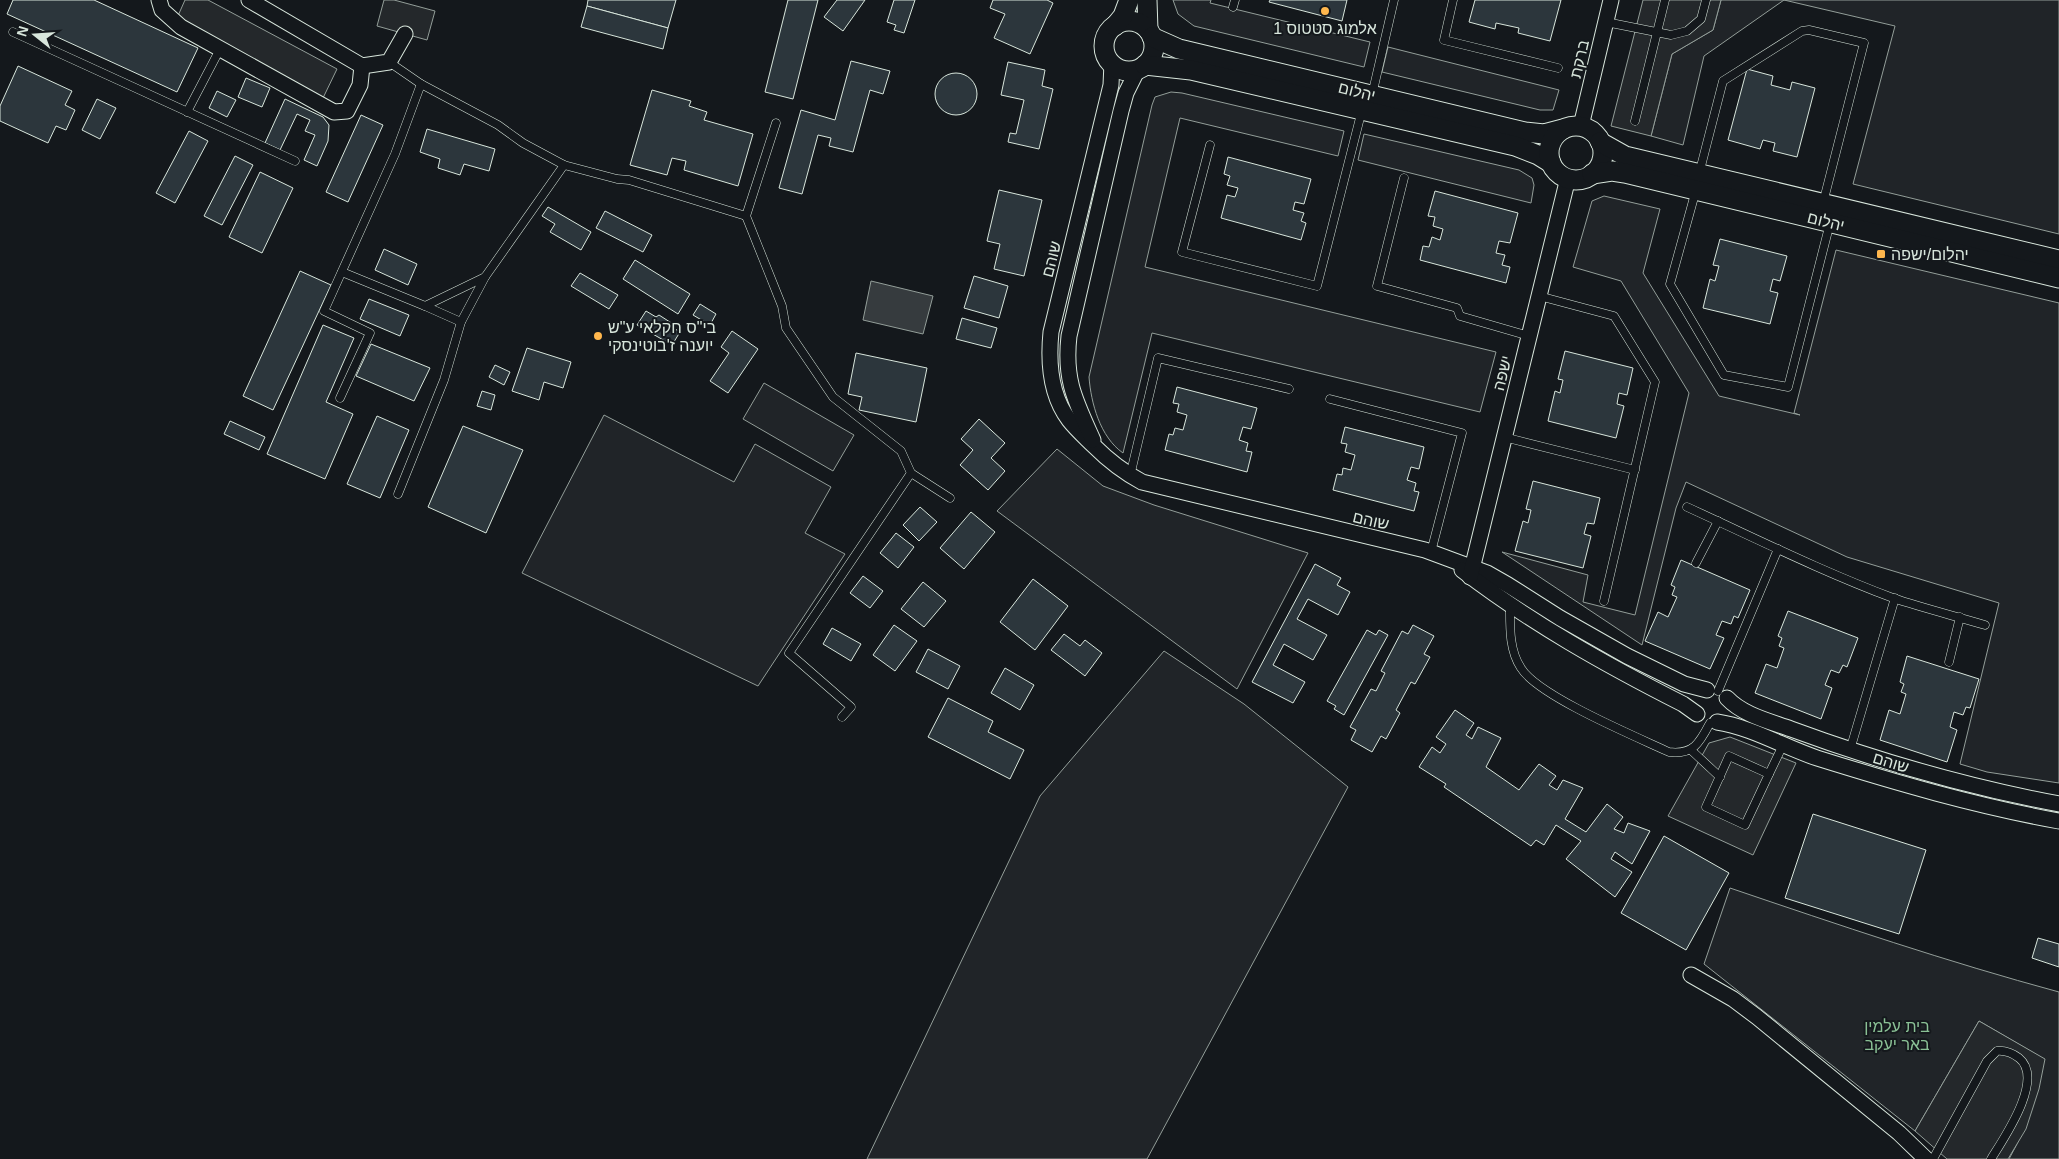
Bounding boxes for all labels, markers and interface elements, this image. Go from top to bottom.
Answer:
marker: אלמוג סטטוס 1 [1319,5,1331,17]
north arrow [10,10,60,60]
place label: אלמוג סטטוס 1 [1273,20,1377,37]
text: N [13,24,32,38]
street label: ברקת [1567,38,1592,80]
street label: יהלום [1337,79,1377,104]
street label: יהלום [1806,209,1846,234]
street label: שוהם [1039,239,1064,279]
place label: יהלום/ישפה [1891,246,1969,263]
marker: יהלום/ישפה [1875,248,1887,260]
place label: בי"ס חקלאי ע"ש יוענה ז'בוטינסקי [608,319,717,354]
marker: בי"ס חקלאי ע"ש יוענה ז'בוטינסקי [592,330,604,342]
street label: ישפה [1490,354,1515,393]
street label: שוהם [1351,508,1391,533]
street label: שוהם [1871,749,1911,776]
park label: בית עלמין באר יעקב [1864,1018,1930,1053]

